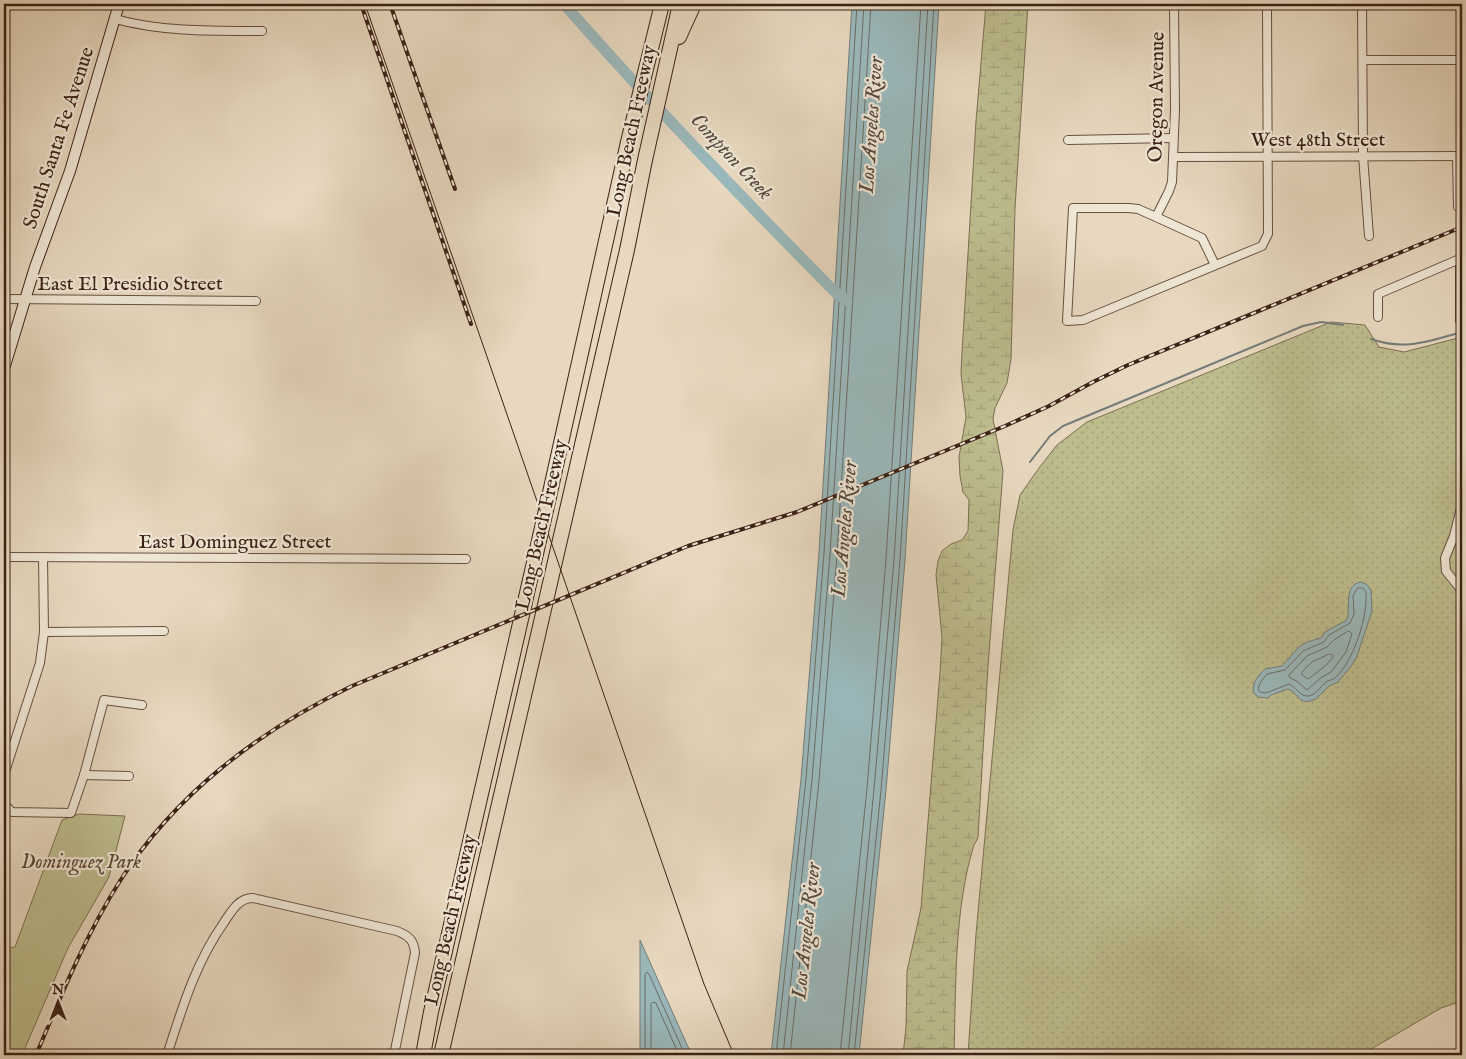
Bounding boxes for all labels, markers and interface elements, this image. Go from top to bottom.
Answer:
street label: Oregon Avenue [1143,31,1171,163]
street label: Long Beach Freeway [602,43,662,219]
street label: South Santa Fe Avenue [18,44,100,232]
water label: Los Angeles River [854,55,890,195]
water label: Compton Creek [684,108,778,207]
street label: West 48th Street [1251,128,1385,153]
street label: East El Presidio Street [37,272,223,297]
street label: Long Beach Freeway [510,437,574,613]
water label: Los Angeles River [825,459,864,599]
street label: East Dominguez Street [139,530,332,555]
street label: Long Beach Freeway [419,832,483,1008]
park label: Dominguez Park [21,850,141,876]
water label: Los Angeles River [786,861,828,1002]
north arrow [32,976,82,1026]
text: N [51,981,64,999]

